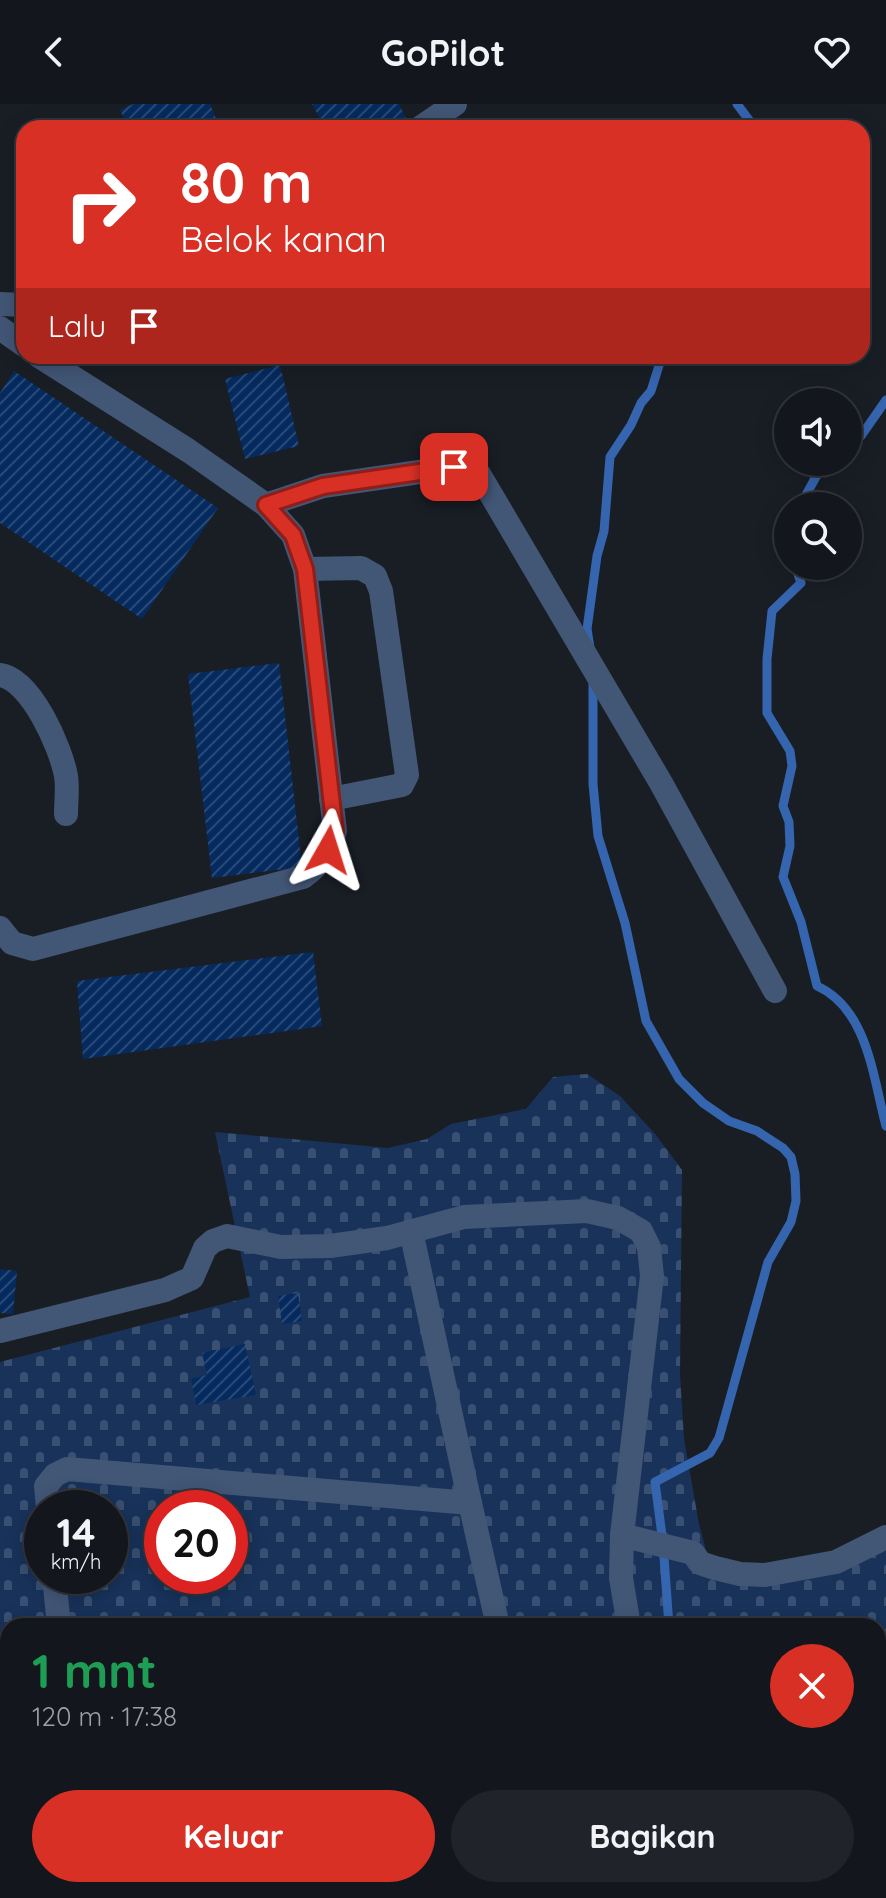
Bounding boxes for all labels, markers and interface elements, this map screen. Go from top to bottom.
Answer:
icon: back [32,30,76,74]
text: GoPilot [381,30,505,75]
icon: heart [810,30,854,74]
text: 80 m [180,147,312,217]
icon: right [48,152,152,256]
text: Belok kanan [180,216,387,261]
icon: arrive [122,304,166,348]
text: Lalu [48,307,106,345]
map controls [774,388,862,580]
button: sound [774,388,862,476]
pin [420,433,488,501]
icon: arrive [432,445,476,489]
button: search [774,492,862,580]
position arrow [286,808,370,892]
speed limit sign: 20 [144,1490,248,1594]
text: 14 [56,1507,96,1557]
text: km/h [51,1549,101,1574]
text: 1 mnt [32,1640,157,1700]
button: close [770,1644,854,1728]
text: 120 m · 17:38 [32,1700,177,1733]
button: Keluar [32,1790,435,1882]
button: Bagikan [451,1790,854,1882]

